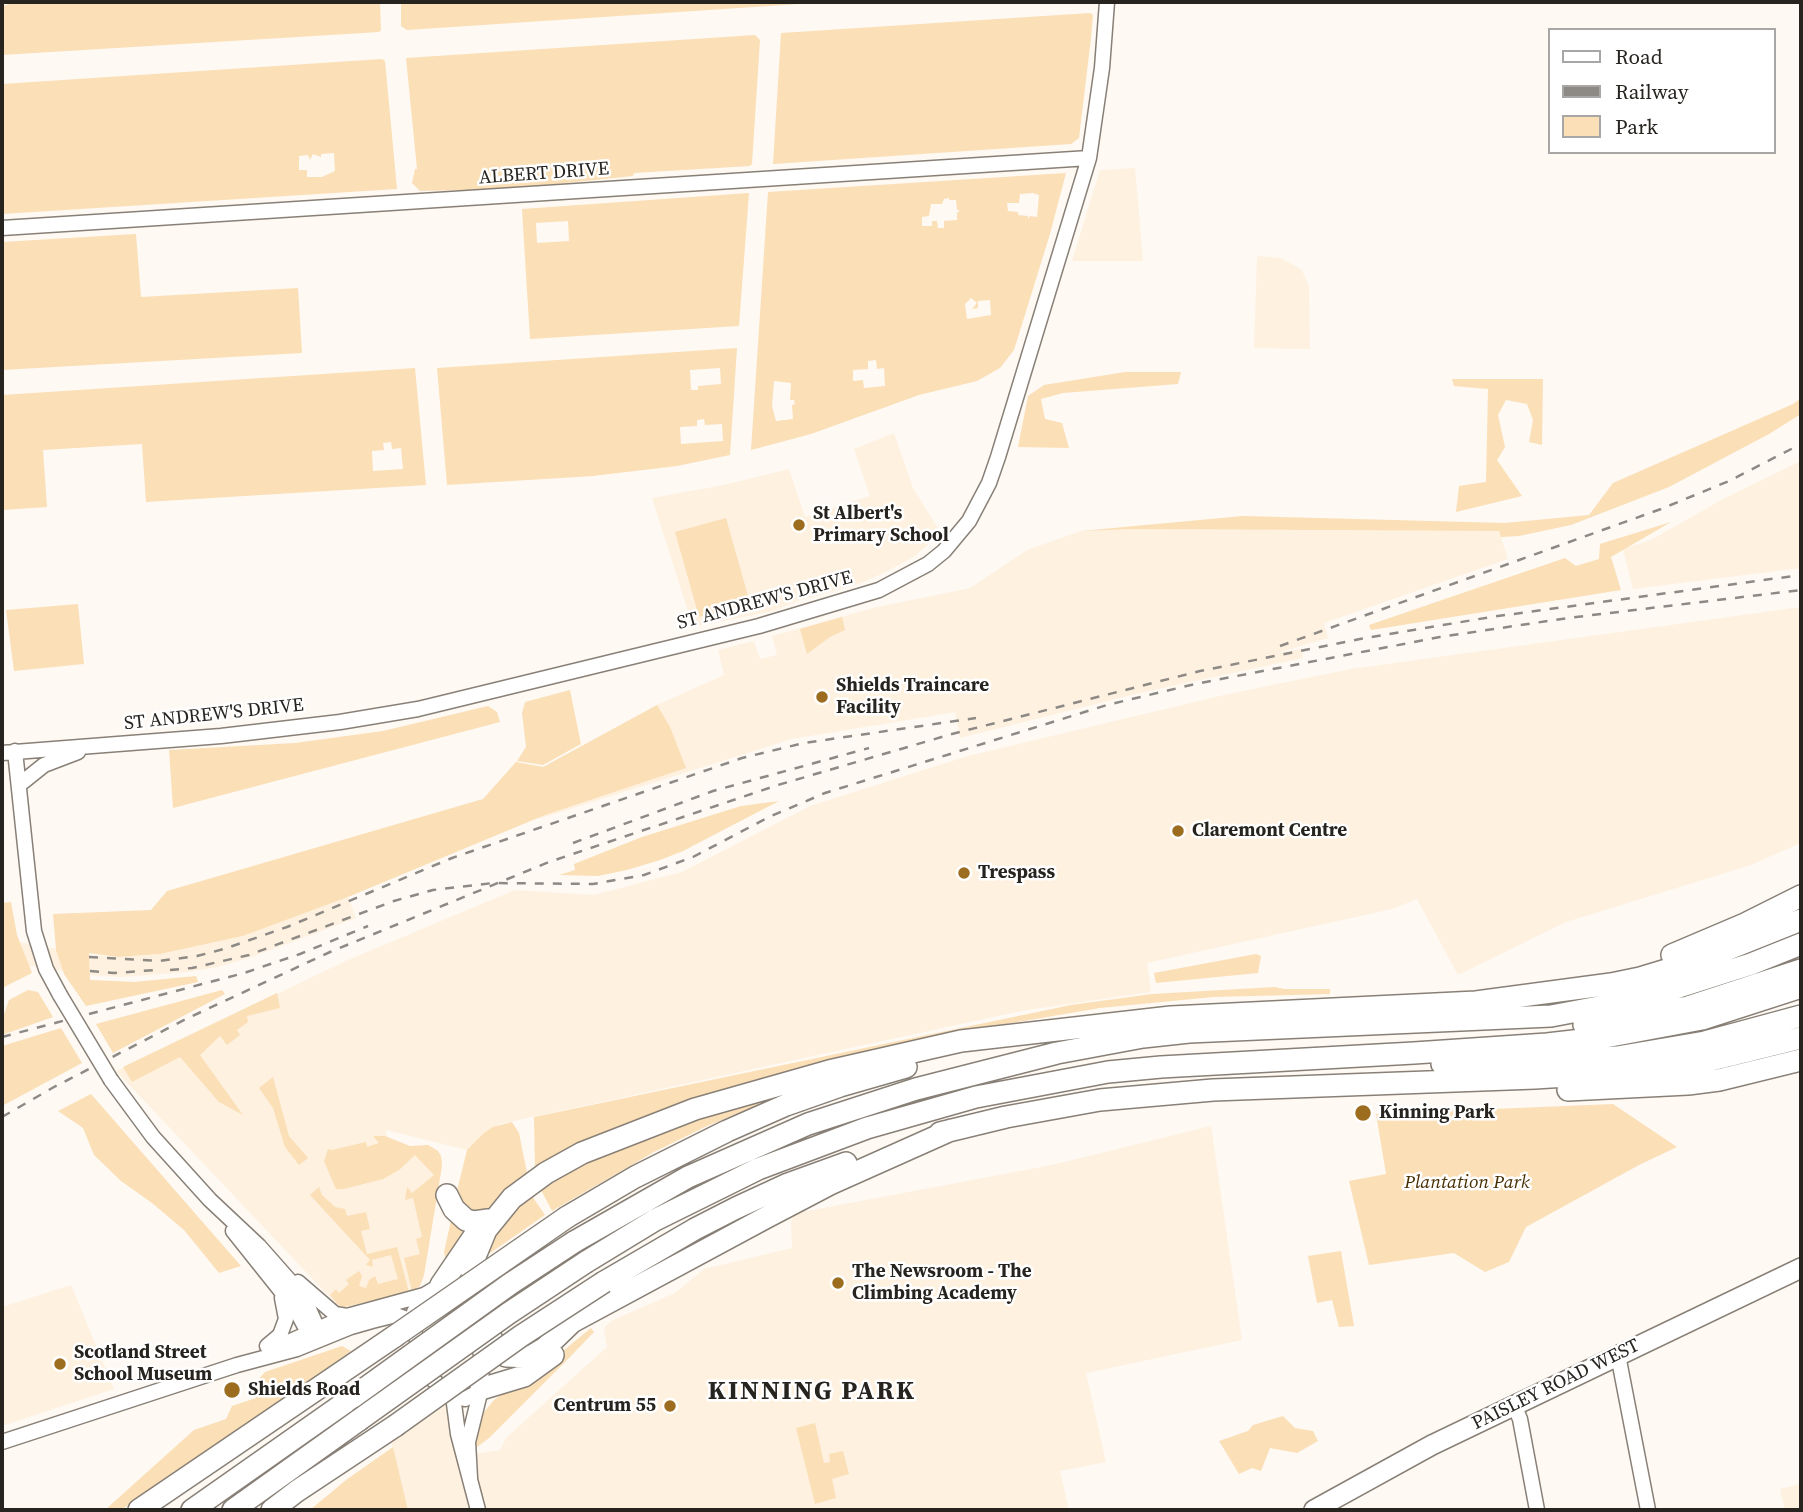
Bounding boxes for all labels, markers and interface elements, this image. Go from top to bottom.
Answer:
legend [1548,28,1775,154]
text: Road [1615,42,1663,71]
text: Railway [1615,77,1689,106]
text: Park [1615,112,1658,141]
street label: ALBERT DRIVE [478,158,610,190]
place label: St Albert's Primary School [813,503,949,547]
marker: St Albert's Primary School [791,517,807,533]
street label: ST ANDREW'S DRIVE [675,567,855,635]
place label: Shields Traincare Facility [836,675,989,719]
marker: Shields Traincare Facility [814,689,830,705]
street label: ST ANDREW'S DRIVE [123,694,305,736]
place label: Claremont Centre [1192,820,1347,842]
marker: Claremont Centre [1170,823,1186,839]
place label: Trespass [978,862,1055,884]
marker: Trespass [956,865,972,881]
place label: Kinning Park [1379,1102,1495,1124]
marker: Kinning Park [1353,1103,1373,1123]
park label: Plantation Park [1404,1172,1530,1194]
place label: The Newsroom - The Climbing Academy [852,1261,1032,1305]
marker: The Newsroom - The Climbing Academy [830,1275,846,1291]
street label: PAISLEY ROAD WEST [1469,1335,1643,1435]
place label: Scotland Street School Museum [74,1342,212,1386]
marker: Scotland Street School Museum [52,1356,68,1372]
district label: KINNING PARK [709,1376,915,1408]
place label: Shields Road [248,1379,360,1401]
marker: Shields Road [222,1380,242,1400]
place label: Centrum 55 [554,1395,656,1417]
marker: Centrum 55 [662,1398,678,1414]

